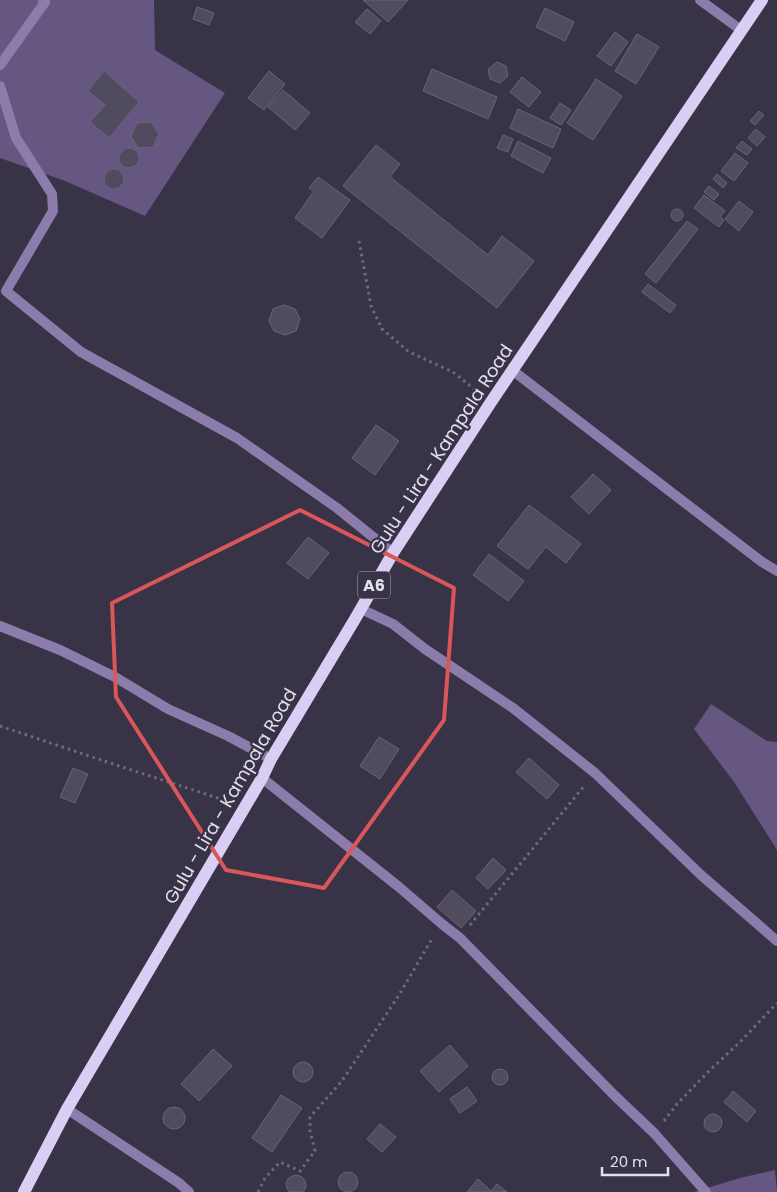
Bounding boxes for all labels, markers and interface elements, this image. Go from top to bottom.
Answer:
street label: Gulu - Lira - Kampala Road [364,339,518,559]
road number: A6 [358,572,390,598]
street label: Gulu - Lira - Kampala Road [158,683,302,909]
scale bar [602,1144,668,1176]
text: 20 m [610,1151,648,1172]

